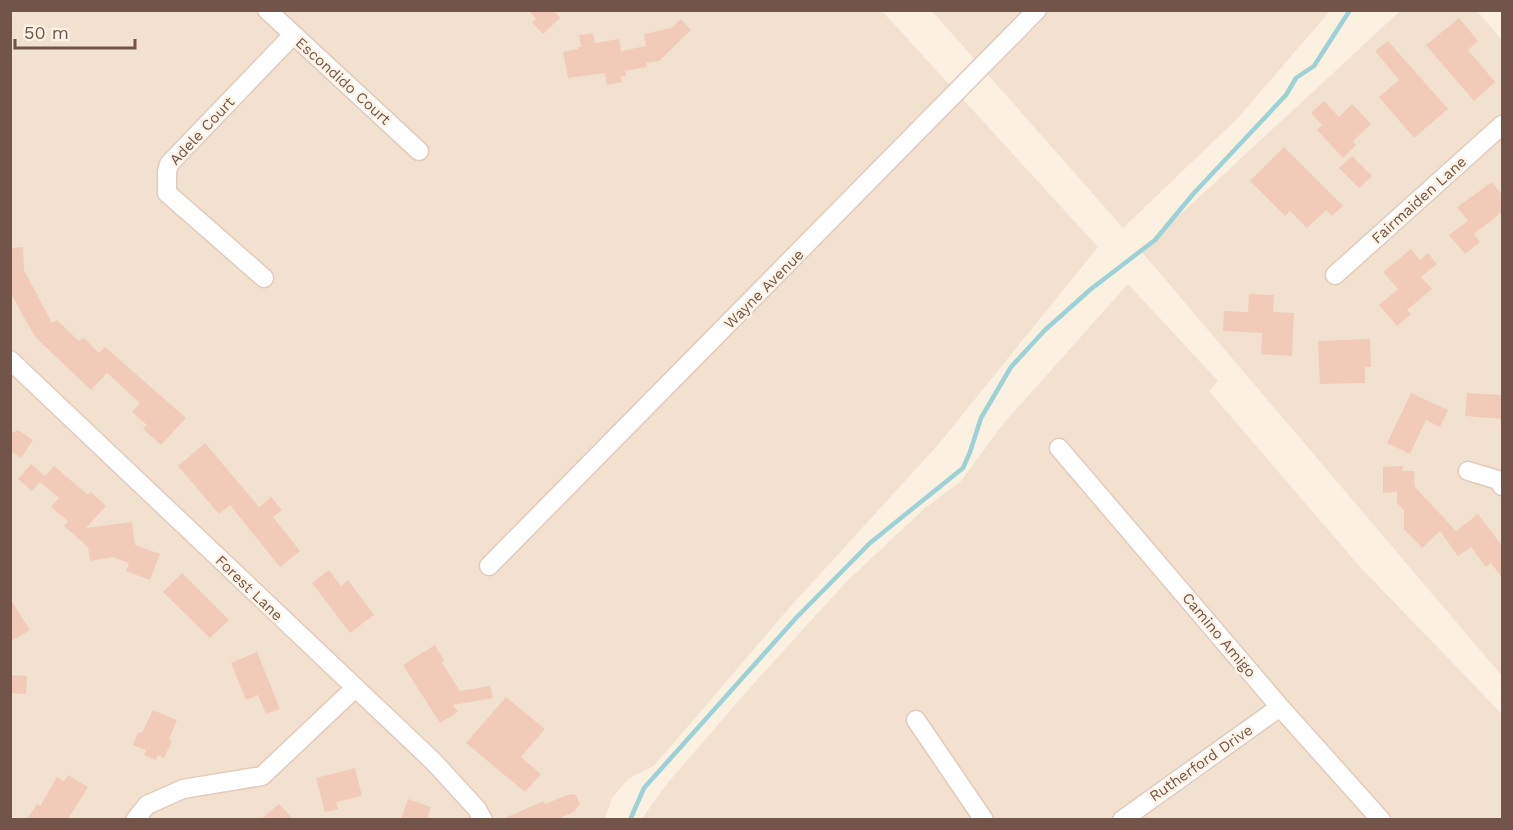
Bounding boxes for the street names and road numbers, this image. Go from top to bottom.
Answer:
street label: Escondido Court [292,34,395,129]
street label: Adele Court [166,93,239,169]
street label: Fairmaiden Lane [1368,153,1470,247]
street label: Wayne Avenue [720,245,808,333]
street label: Forest Lane [212,551,286,625]
street label: Camino Amigo [1178,589,1260,681]
street label: Rutherford Drive [1146,721,1256,805]

